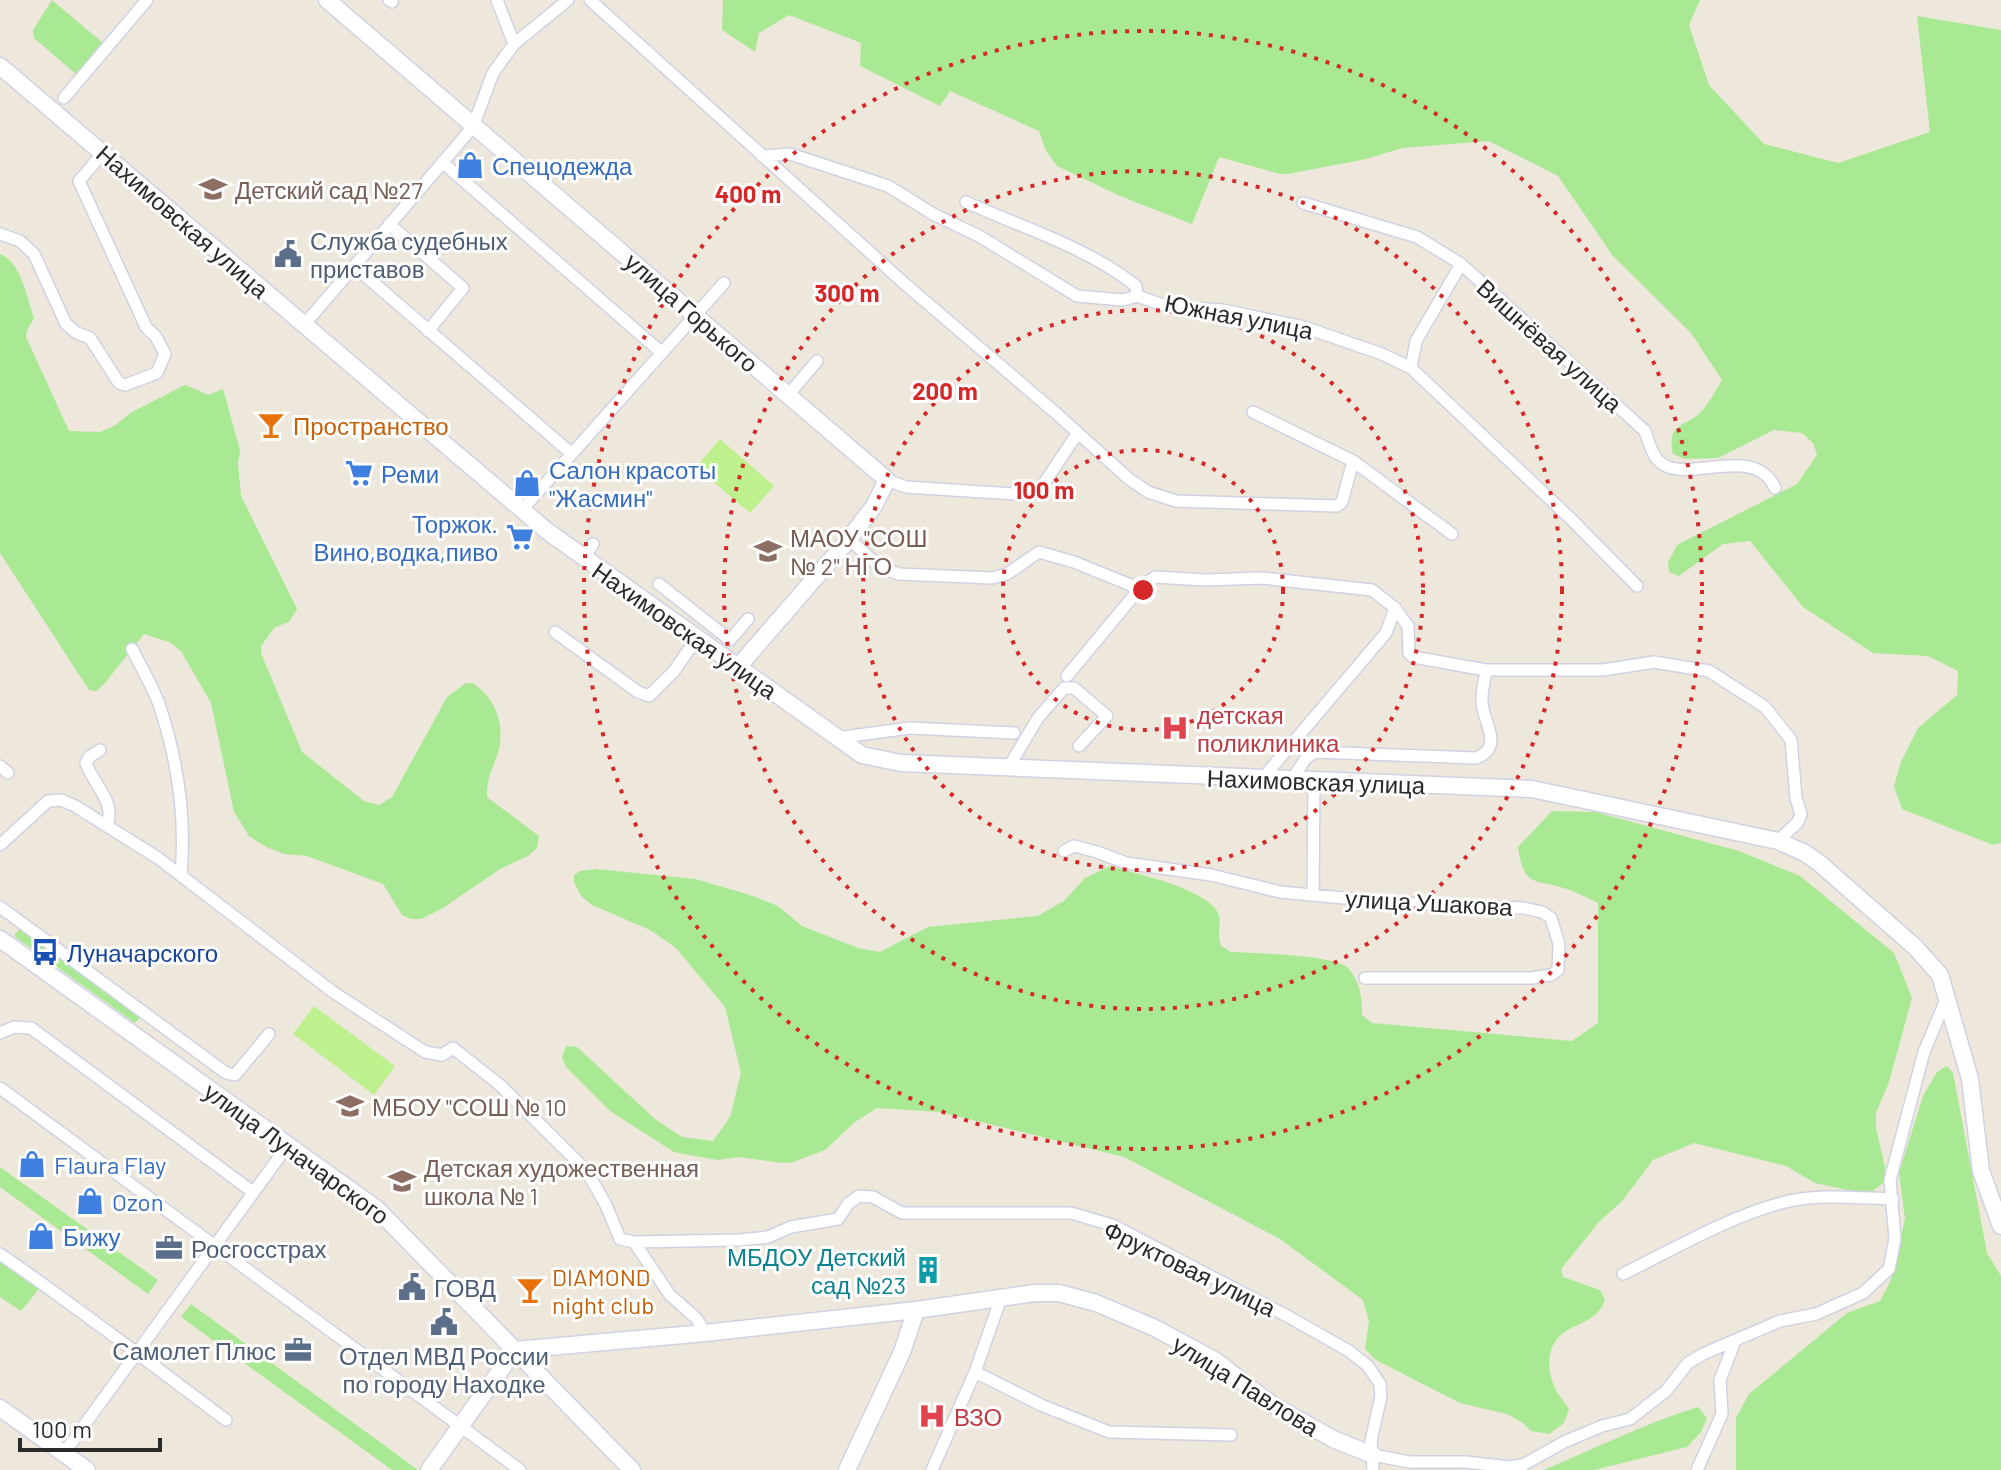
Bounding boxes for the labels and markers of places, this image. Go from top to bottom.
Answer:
shop icon: Спецодежда [455,150,485,180]
place label: Спецодежда [492,151,633,180]
school or university icon: Детский сад №27 [198,174,228,204]
place label: Детский сад №27 [235,175,423,204]
place label: Служба судебных приставов [310,226,508,283]
public building icon: Служба судебных приставов [273,239,303,269]
bar icon: Пространство [256,410,286,440]
place label: Пространство [293,411,449,440]
place label: Салон красоты "Жасмин" [549,455,716,512]
supermarket icon: Реми [344,458,374,488]
place label: Реми [381,459,439,488]
shop icon: Салон красоты "Жасмин" [512,468,542,498]
place label: Торжок. Вино,водка,пиво [313,509,498,566]
supermarket icon: Торжок. Вино,водка,пиво [505,522,535,552]
place label: МАОУ "СОШ № 2" НГО [790,523,927,580]
school or university icon: МАОУ "СОШ № 2" НГО [753,536,783,566]
centre of rings [1129,576,1157,604]
place label: детская поликлиника [1197,700,1340,757]
hospital icon: детская поликлиника [1160,713,1190,743]
bus stop icon: Луначарского [30,937,60,967]
place label: Луначарского [67,938,218,967]
school or university icon: МБОУ "СОШ № 10 [335,1091,365,1121]
place label: МБОУ "СОШ № 10 [372,1092,567,1121]
shop icon: Flaura Flay [17,1149,47,1179]
place label: Flaura Flay [54,1150,166,1179]
place label: Детская художественная школа № 1 [424,1153,699,1210]
school or university icon: Детская художественная школа № 1 [387,1166,417,1196]
shop icon: Ozon [75,1186,105,1216]
place label: Ozon [112,1187,164,1216]
shop icon: Бижу [26,1221,56,1251]
place label: Бижу [63,1222,120,1251]
office icon: Росгосстрах [154,1233,184,1263]
place label: Росгосстрах [191,1234,327,1263]
place label: МБДОУ Детский сад №23 [727,1242,906,1299]
building icon: МБДОУ Детский сад №23 [913,1255,943,1285]
place label: DIAMOND night club [552,1262,654,1319]
public building icon: ГОВД [397,1272,427,1302]
place label: ГОВД [434,1273,496,1302]
bar icon: DIAMOND night club [515,1275,545,1305]
public building icon: Отдел МВД России по городу Находке [429,1307,459,1337]
office icon: Самолет Плюс [283,1335,313,1365]
place label: Самолет Плюс [112,1336,276,1365]
place label: Отдел МВД России по городу Находке [339,1341,549,1398]
hospital icon: ВЗО [917,1401,947,1431]
place label: ВЗО [954,1402,1002,1431]

